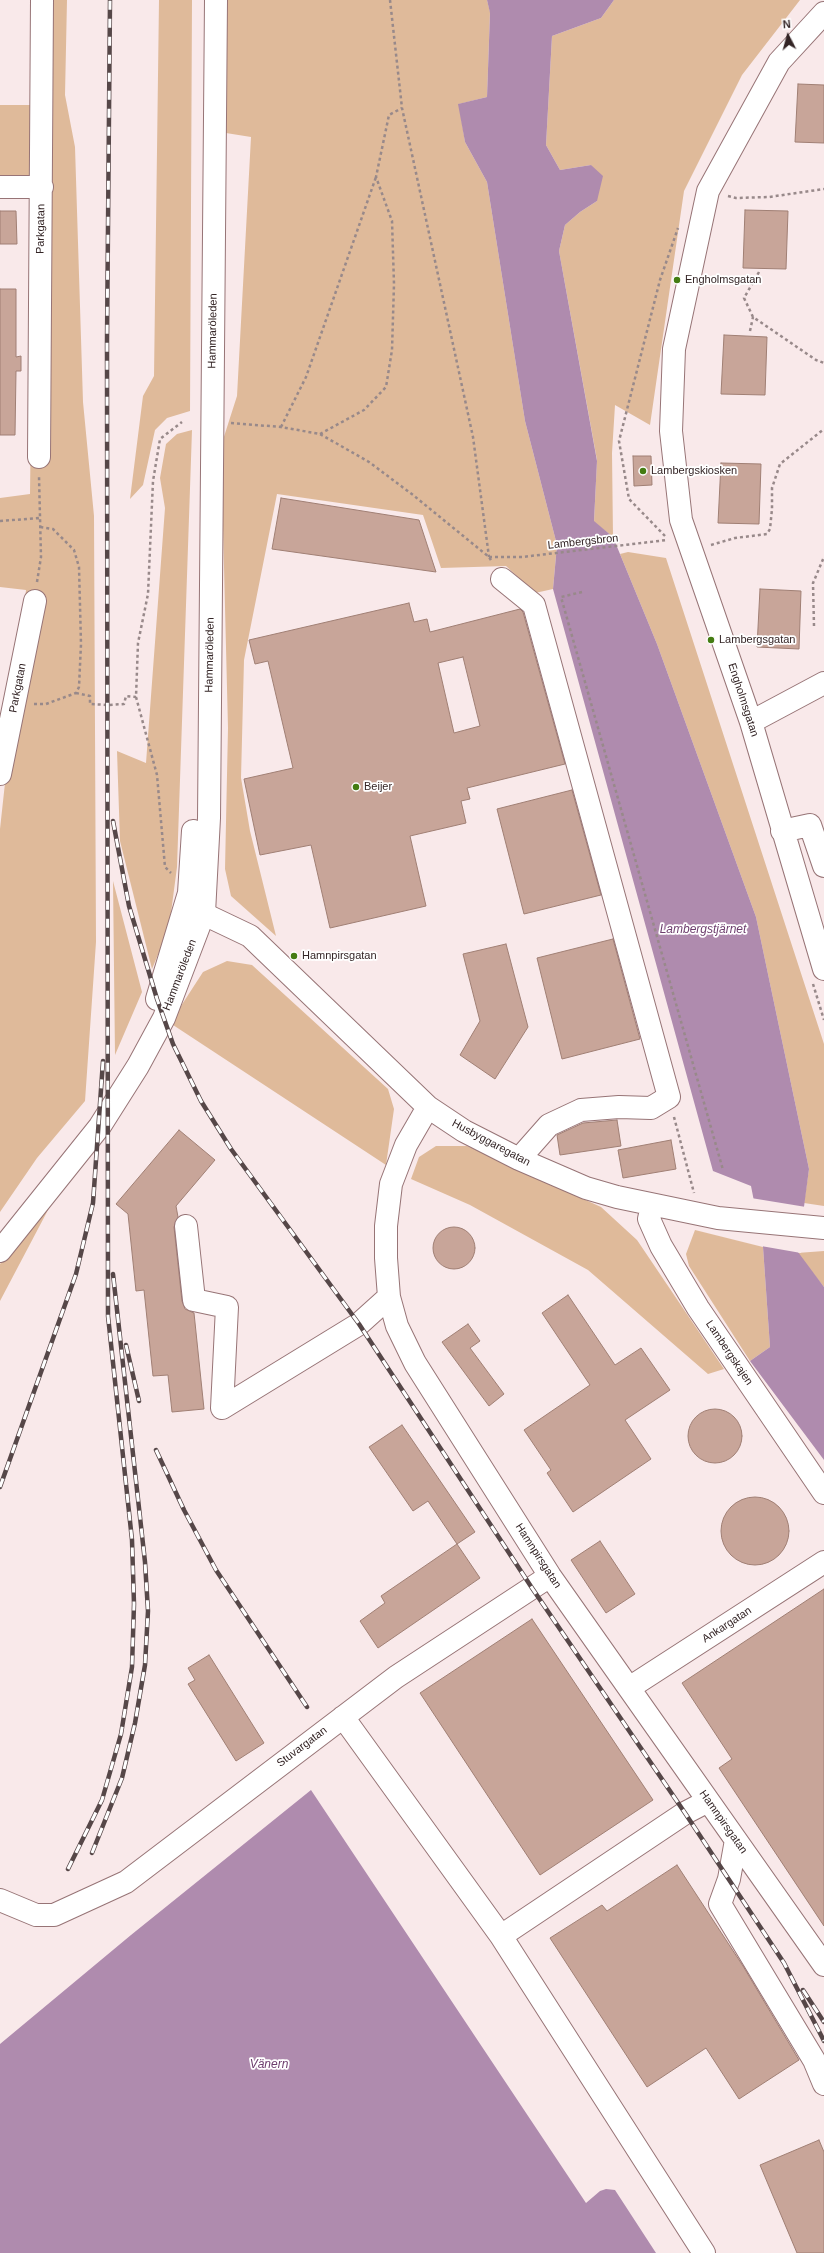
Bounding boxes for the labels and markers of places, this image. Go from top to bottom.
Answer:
place label: Engholmsgatan [685,273,761,287]
marker: Engholmsgatan [672,275,682,285]
place label: Lambergskiosken [651,464,737,478]
marker: Lambergskiosken [638,466,648,476]
place label: Lambergsgatan [719,633,795,647]
marker: Lambergsgatan [706,635,716,645]
place label: Beijer [364,780,392,794]
marker: Beijer [351,782,361,792]
place label: Hamnpirsgatan [302,949,377,963]
marker: Hamnpirsgatan [289,951,299,961]

